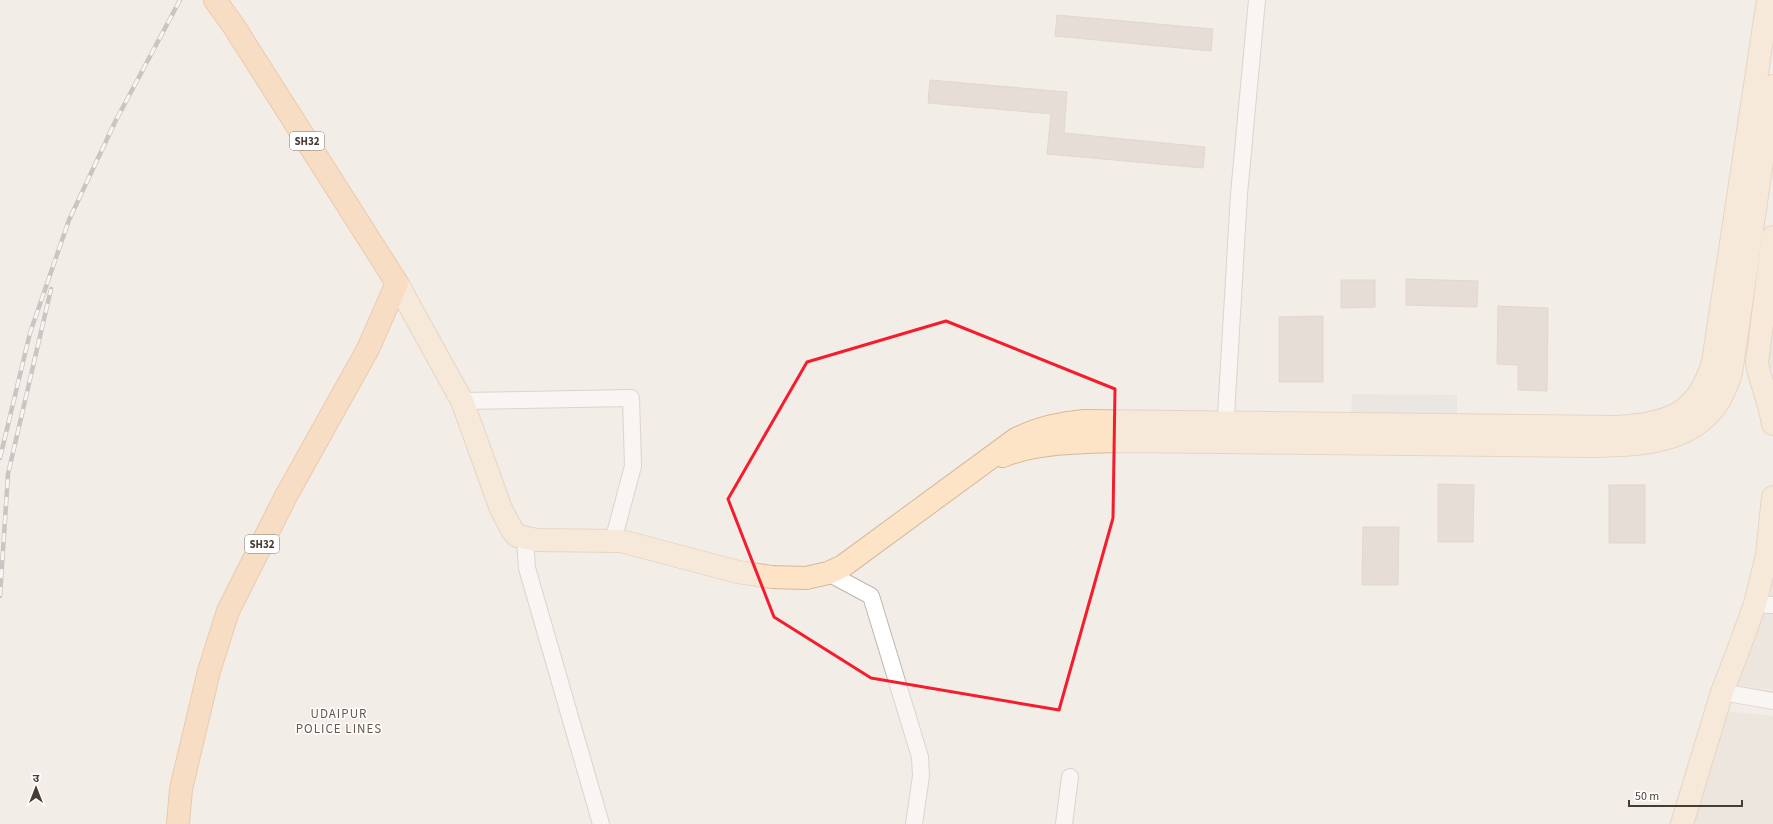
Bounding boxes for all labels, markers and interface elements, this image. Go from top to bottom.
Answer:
road number: SH32 [290,132,324,150]
road number: SH32 [245,535,279,553]
district label: UDAIPUR POLICE LINES [296,705,382,738]
north arrow [16,768,56,808]
text: उ [33,771,40,786]
scale bar [1629,782,1742,808]
text: 50 m [1635,788,1659,805]

